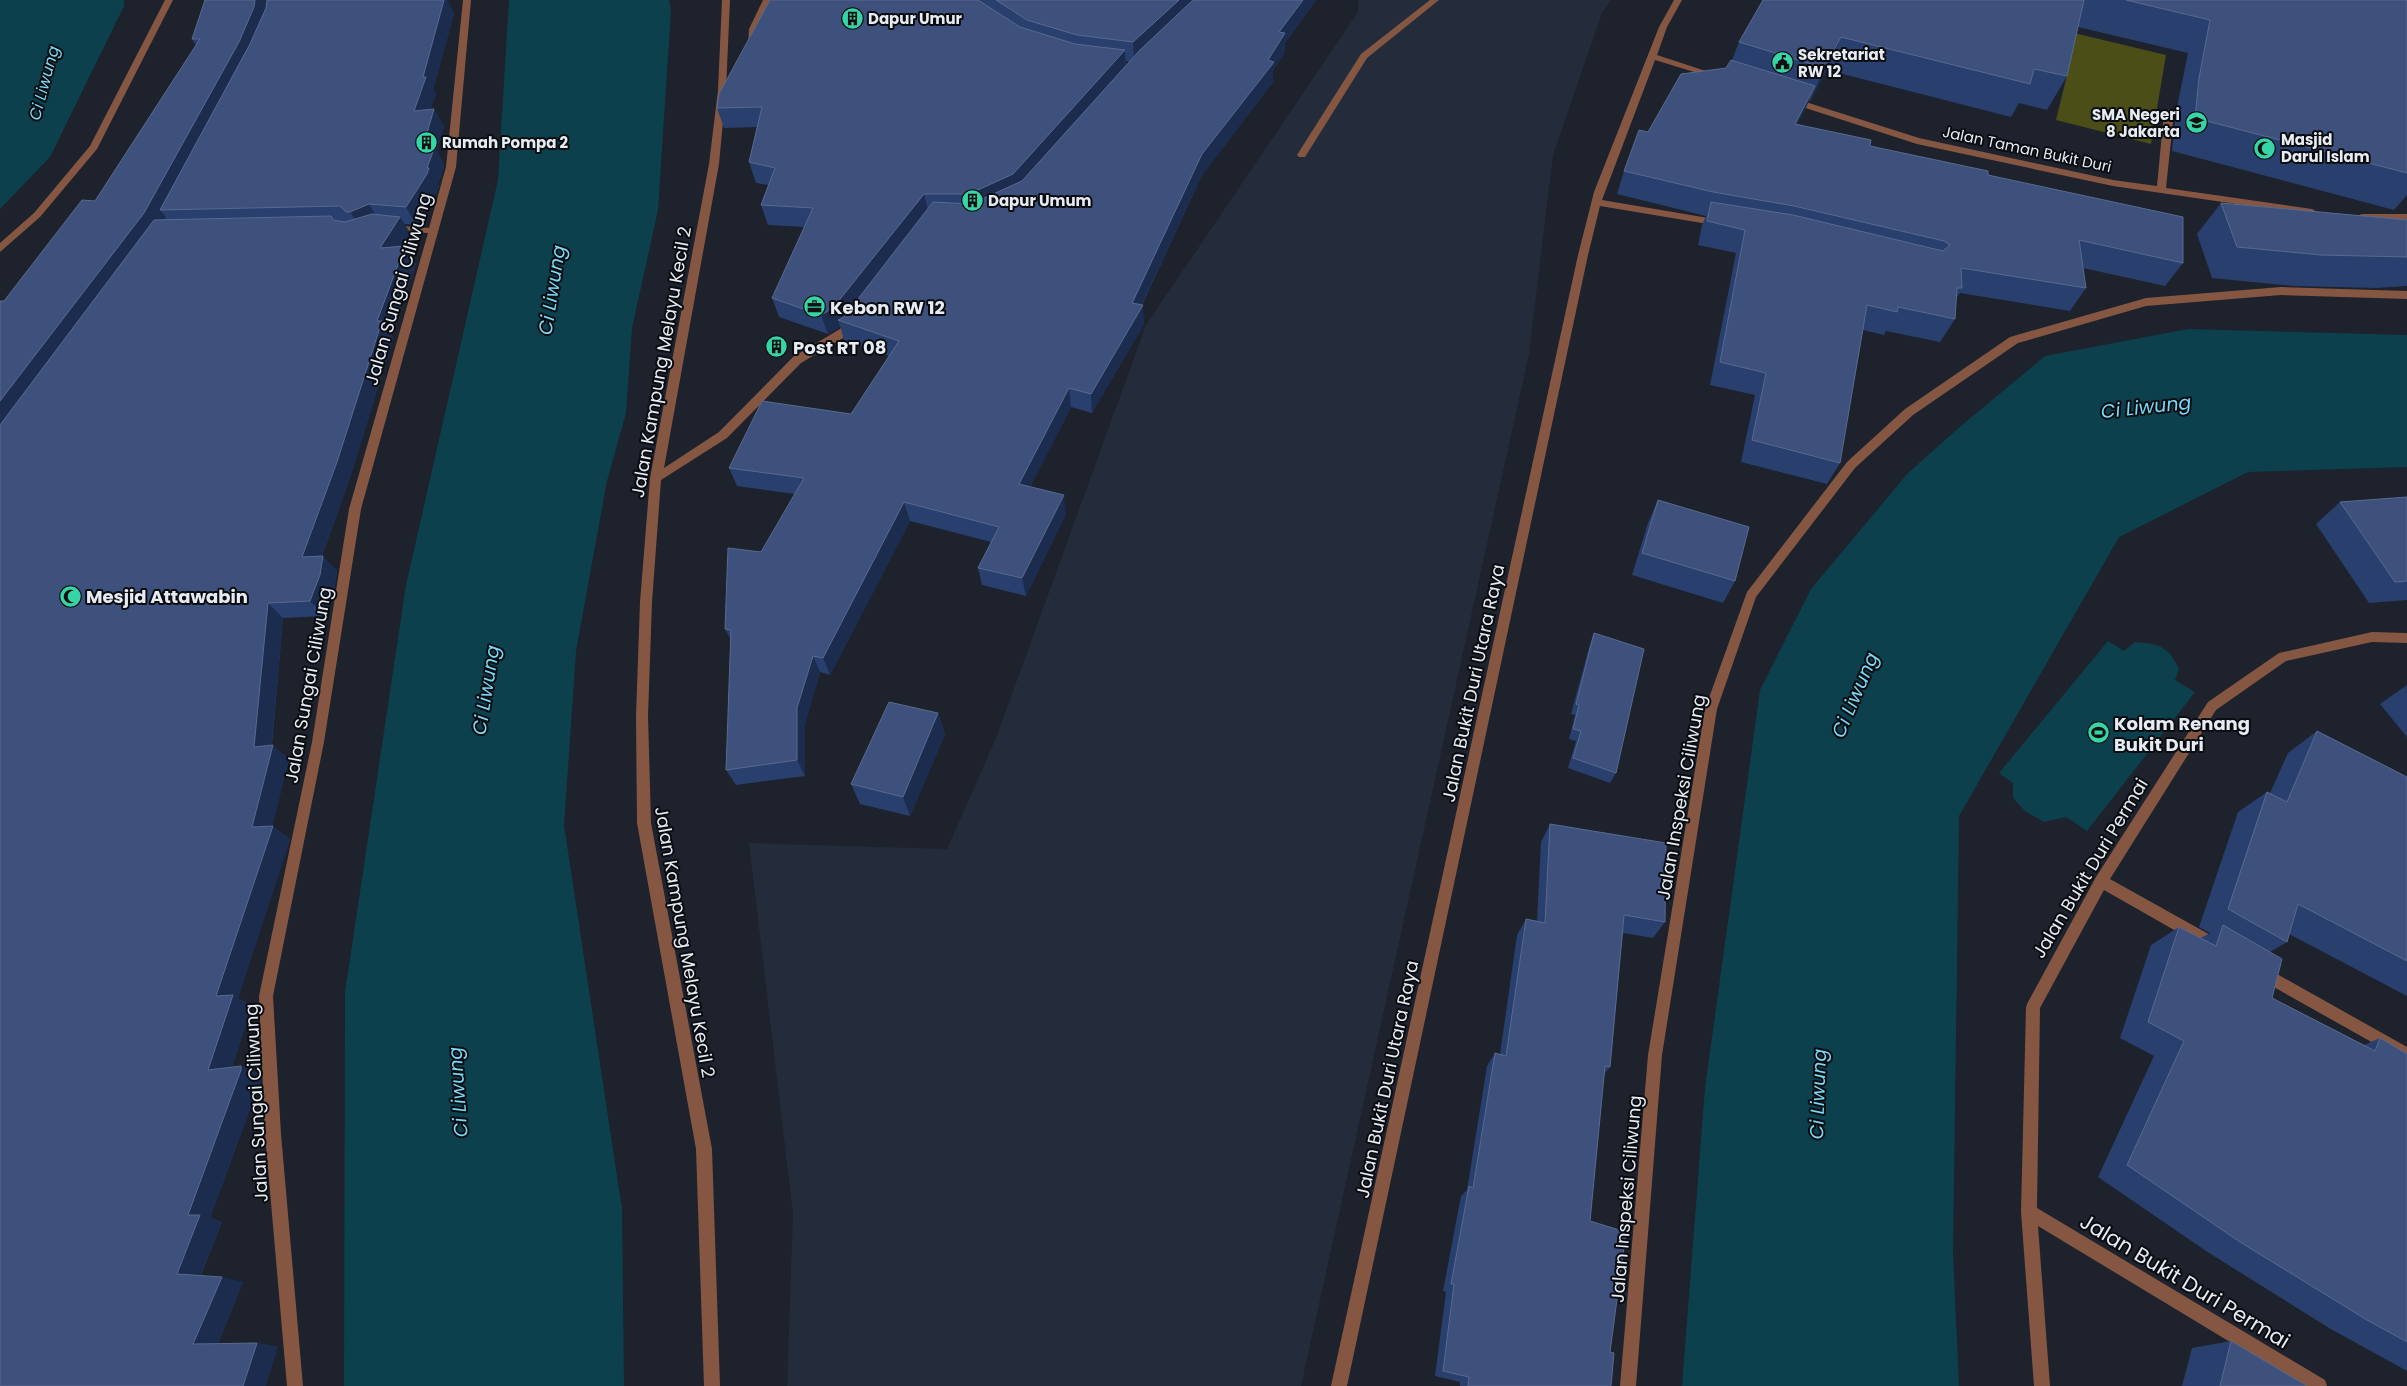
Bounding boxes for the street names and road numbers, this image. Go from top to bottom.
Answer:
street label: Jalan Taman Bukit Duri [1941,121,2113,177]
street label: Jalan Sungai Ciliwung [359,190,437,388]
street label: Jalan Kampung Melayu Kecil 2 [625,224,697,500]
street label: Jalan Bukit Duri Utara Raya [1436,562,1510,804]
street label: Jalan Sungai Ciliwung [278,585,338,785]
street label: Jalan Inspeksi Ciliwung [1651,692,1711,902]
street label: Jalan Bukit Duri Permai [2026,773,2154,963]
street label: Jalan Kampung Melayu Kecil 2 [649,804,721,1080]
street label: Jalan Bukit Duri Utara Raya [1350,958,1424,1200]
street label: Jalan Sungai Ciliwung [238,1003,274,1203]
street label: Jalan Inspeksi Ciliwung [1604,1094,1648,1304]
street label: Jalan Bukit Duri Permai [2075,1207,2295,1355]

